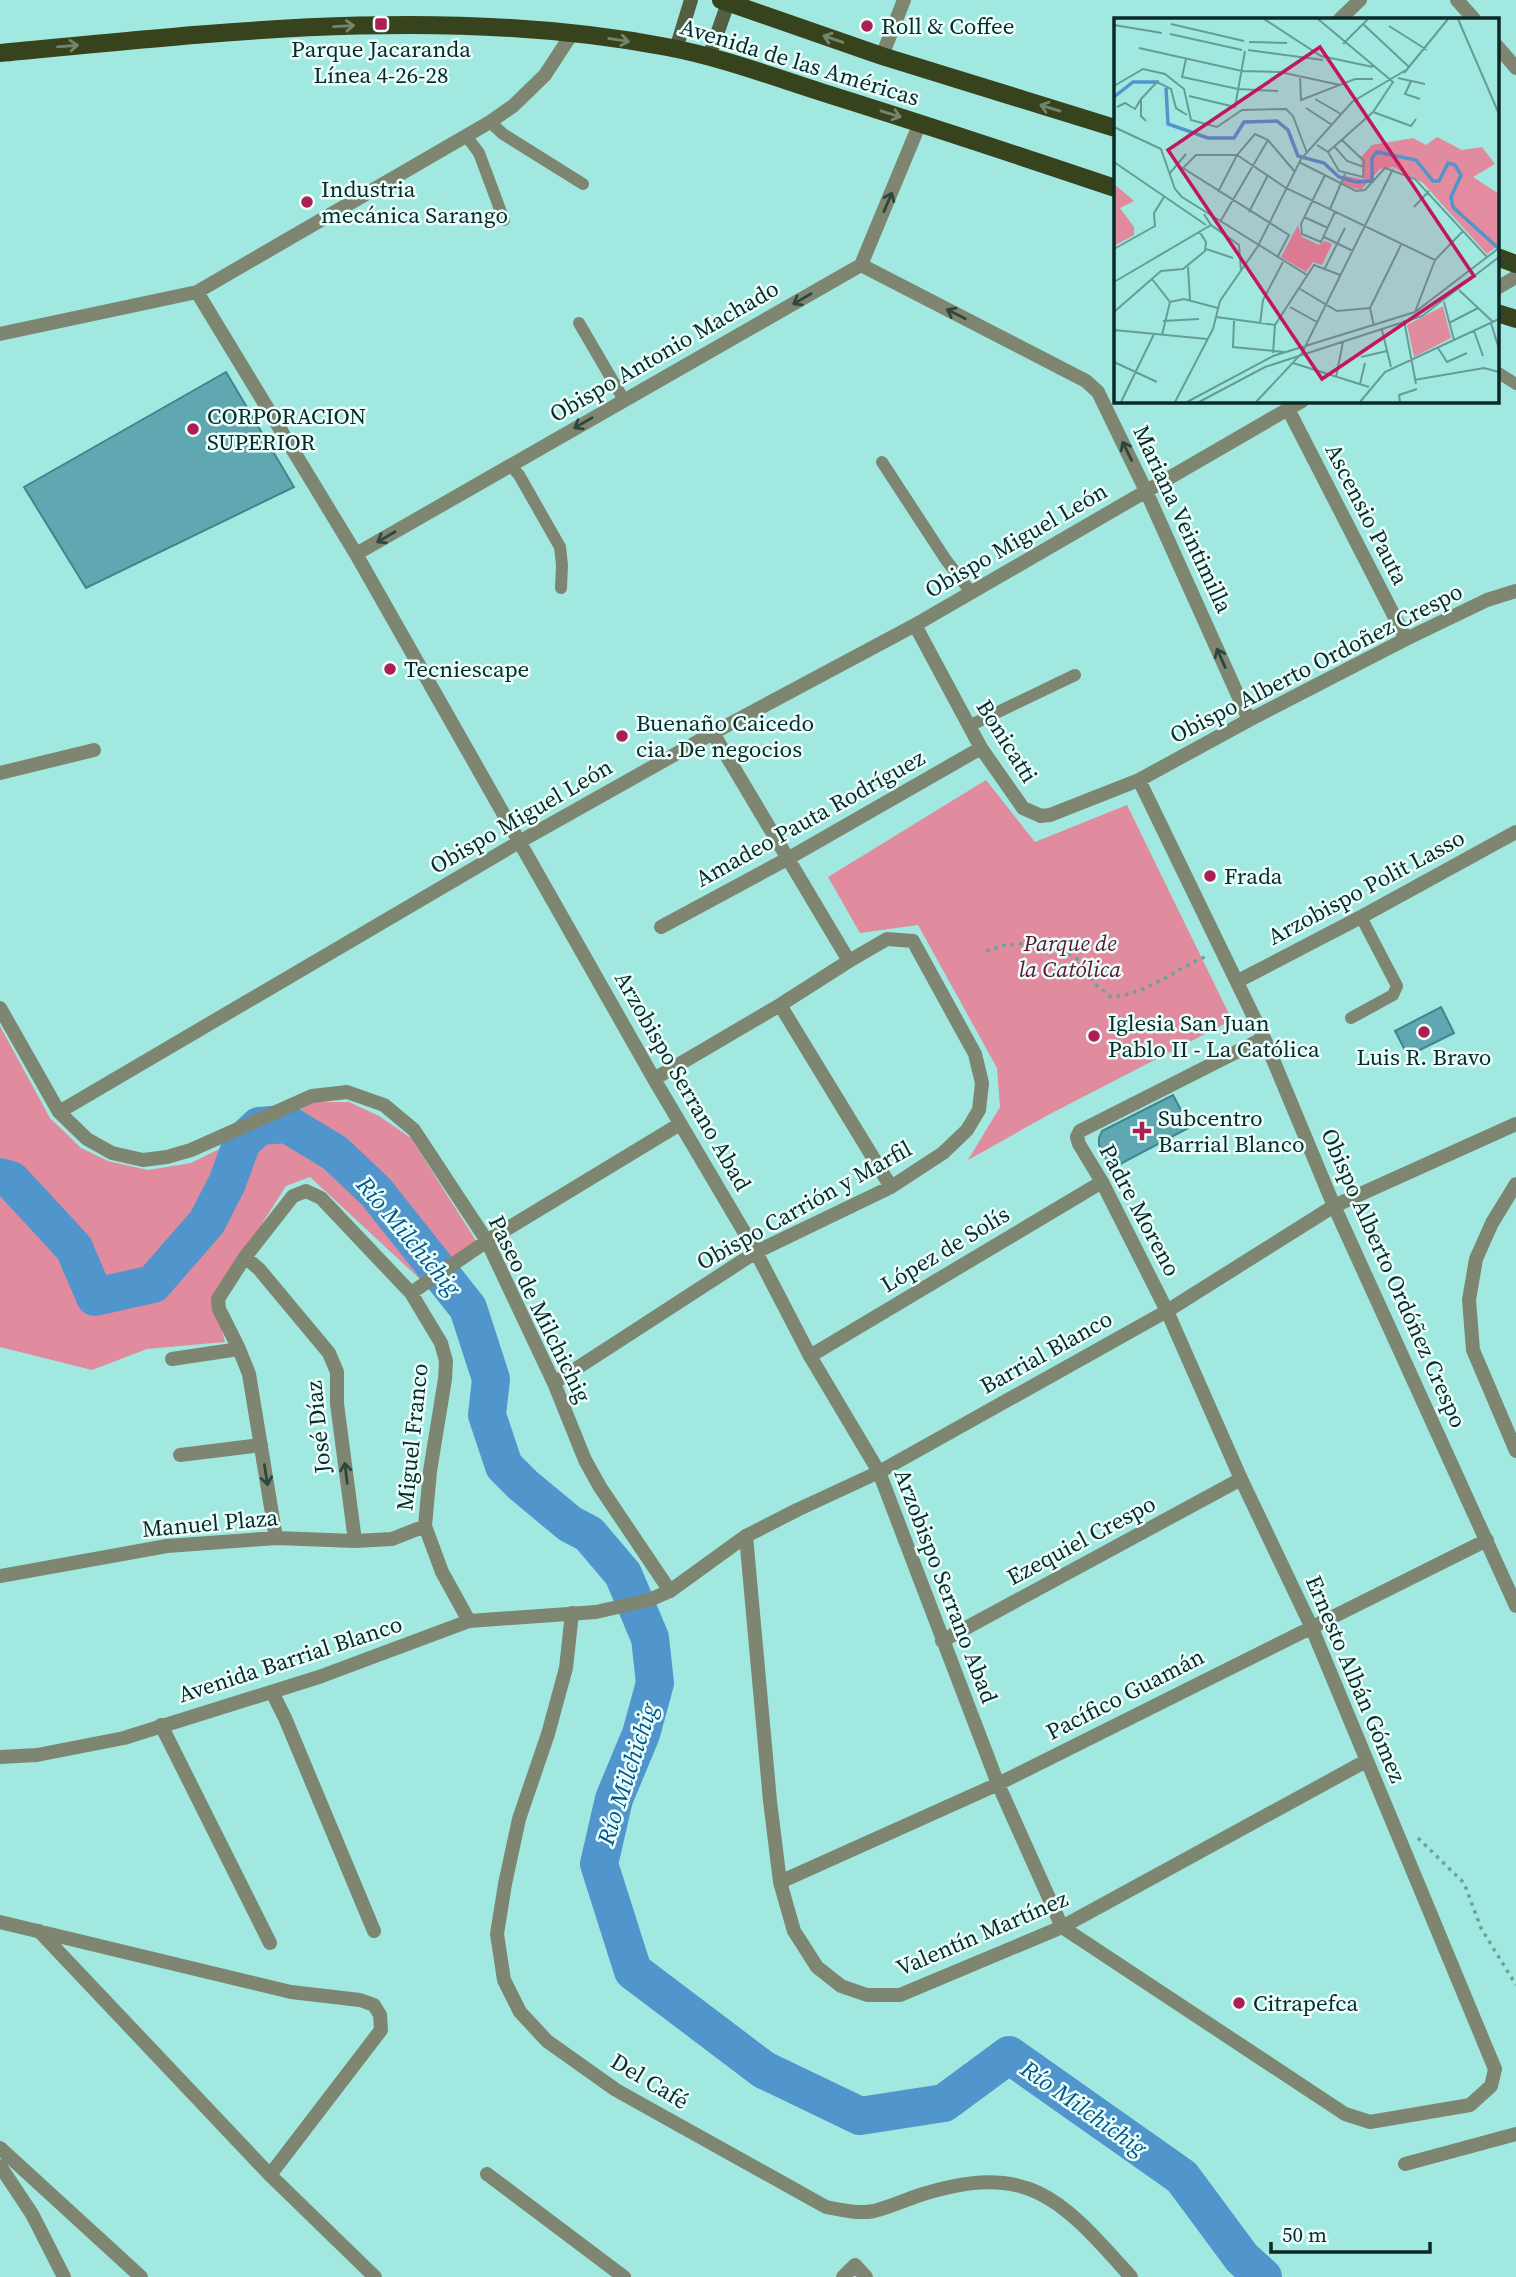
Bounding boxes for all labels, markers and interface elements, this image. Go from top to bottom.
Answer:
street label: Avenida de las Américas [677,10,923,114]
place label: Roll & Coffee [881,10,1015,42]
marker: Parque Jacaranda Línea 4-26-28 [373,16,389,32]
marker: Roll & Coffee [859,18,875,34]
inset map [1114,18,1498,402]
one-way arrow [332,19,354,32]
one-way arrow [823,32,845,44]
place label: Parque Jacaranda Línea 4-26-28 [291,33,471,91]
one-way arrow [607,34,630,47]
one-way arrow [56,39,79,52]
one-way arrow [1039,101,1061,114]
one-way arrow [879,108,901,121]
place label: Industria mecánica Sarango [321,173,508,231]
one-way arrow [882,192,895,213]
marker: Industria mecánica Sarango [299,194,315,210]
street label: Obispo Antonio Machado [544,272,784,430]
one-way arrow [792,293,813,306]
one-way arrow [946,307,967,321]
place label: CORPORACION SUPERIOR [207,400,366,458]
one-way arrow [573,417,593,431]
street label: Mariana Veintimilla [1125,420,1241,618]
marker: CORPORACION SUPERIOR [185,421,201,437]
street label: Ascensio Pauta [1318,438,1417,590]
one-way arrow [1119,441,1133,462]
street label: Obispo Miguel León [919,475,1113,605]
one-way arrow [376,530,396,544]
street label: Obispo Alberto Ordoñez Crespo [1164,575,1468,751]
one-way arrow [1214,647,1227,669]
place label: Tecniescape [404,653,529,685]
marker: Tecniescape [382,661,398,677]
street label: Bonicatti [969,693,1045,789]
place label: Buenaño Caicedo cia. De negocios [636,707,814,765]
marker: Buenaño Caicedo cia. De negocios [614,728,630,744]
street label: Amadeo Pauta Rodríguez [689,741,931,895]
street label: Obispo Miguel León [424,751,618,881]
street label: Arzobispo Polit Lasso [1262,821,1470,953]
place label: Frada [1224,860,1283,892]
marker: Frada [1202,868,1218,884]
park label: Parque de la Católica [1019,927,1121,985]
street label: Arzobispo Serrano Abad [607,965,759,1197]
place label: Iglesia San Juan Pablo II - La Católica [1108,1007,1320,1065]
marker: Luis R. Bravo [1416,1024,1432,1040]
marker: Iglesia San Juan Pablo II - La Católica [1086,1028,1102,1044]
place label: Luis R. Bravo [1357,1041,1491,1073]
place label: Subcentro Barrial Blanco [1158,1102,1305,1160]
marker: Subcentro Barrial Blanco [1132,1121,1152,1141]
street label: Obispo Alberto Ordóñez Crespo [1313,1123,1475,1433]
street label: Obispo Carrión y Marfil [691,1132,917,1278]
street label: Padre Moreno [1092,1138,1188,1282]
water label: Río Milchichig [348,1168,470,1304]
street label: López de Solís [875,1198,1015,1300]
street label: Paseo de Milchichig [481,1210,599,1408]
street label: Barrial Blanco [974,1302,1118,1402]
street label: Miguel Franco [388,1362,436,1512]
street label: José Díaz [297,1379,339,1476]
one-way arrow [339,1462,352,1485]
one-way arrow [260,1463,273,1486]
street label: Arzobispo Serrano Abad [887,1464,1005,1708]
street label: Ezequiel Crespo [1001,1487,1161,1593]
street label: Manuel Plaza [141,1501,280,1545]
street label: Ernesto Albán Gómez [1298,1570,1414,1788]
street label: Avenida Barrial Blanco [174,1608,406,1710]
street label: Pacífico Guamán [1040,1640,1210,1748]
water label: Río Milchichig [588,1698,666,1850]
street label: Valentín Martínez [891,1882,1073,1984]
place label: Citrapefca [1253,1987,1358,2019]
marker: Citrapefca [1231,1995,1247,2011]
street label: Del Café [605,2045,695,2117]
water label: Río Milchichig [1014,2052,1155,2164]
scale bar [1271,2210,1430,2254]
text: 50 m [1282,2220,1327,2249]

